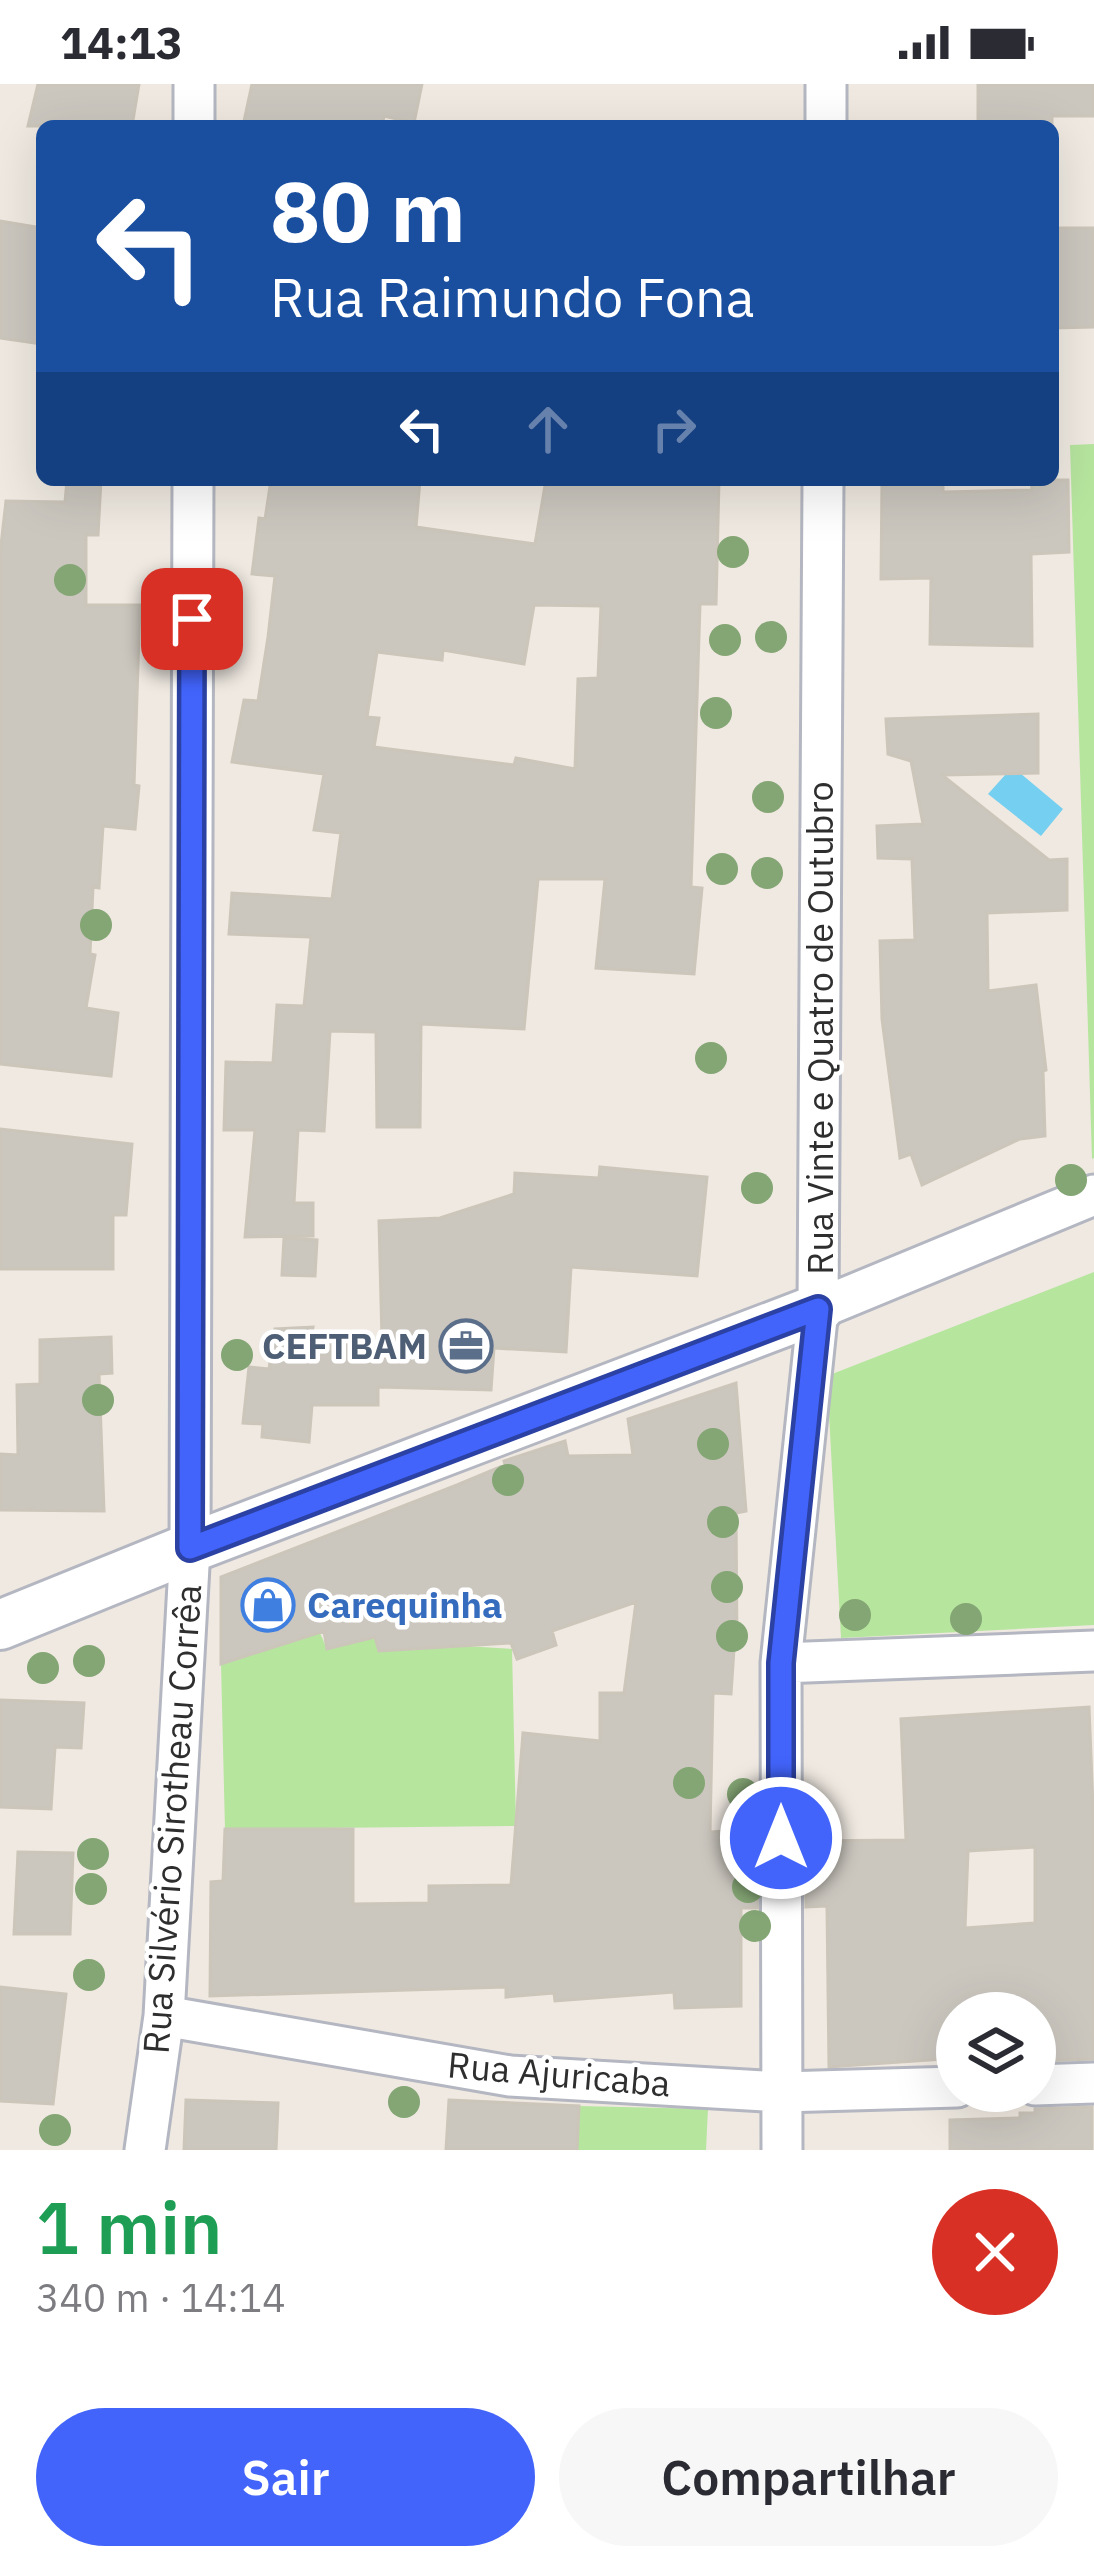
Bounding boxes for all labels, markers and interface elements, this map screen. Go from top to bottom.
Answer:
text: 14:13 [60,13,183,71]
text: 80 m [270,156,466,265]
icon: left [72,168,228,324]
text: Rua Raimundo Fona [270,262,755,332]
icon: left [389,396,455,462]
icon: ahead [515,396,581,462]
icon: right [641,396,707,462]
pin [141,568,243,670]
icon: arrive [159,586,225,652]
street label: Rua Vinte e Quatro de Outubro [796,781,843,1275]
office icon: CEFTBAM [438,1318,494,1374]
place label: CEFTBAM [262,1322,427,1369]
shop icon: Carequinha [240,1577,296,1633]
place label: Carequinha [307,1581,503,1628]
street label: Rua Silvério Sirotheau Corrêa [132,1583,211,2055]
position arrow [718,1775,844,1901]
map controls [936,1992,1056,2112]
button: layers [936,1992,1056,2112]
street label: Rua Ajuricaba [446,2040,672,2107]
text: 1 min [36,2180,222,2274]
button: close [932,2189,1058,2315]
text: 340 m · 14:14 [36,2272,286,2323]
button: Sair [36,2408,535,2546]
button: Compartilhar [559,2408,1058,2546]

